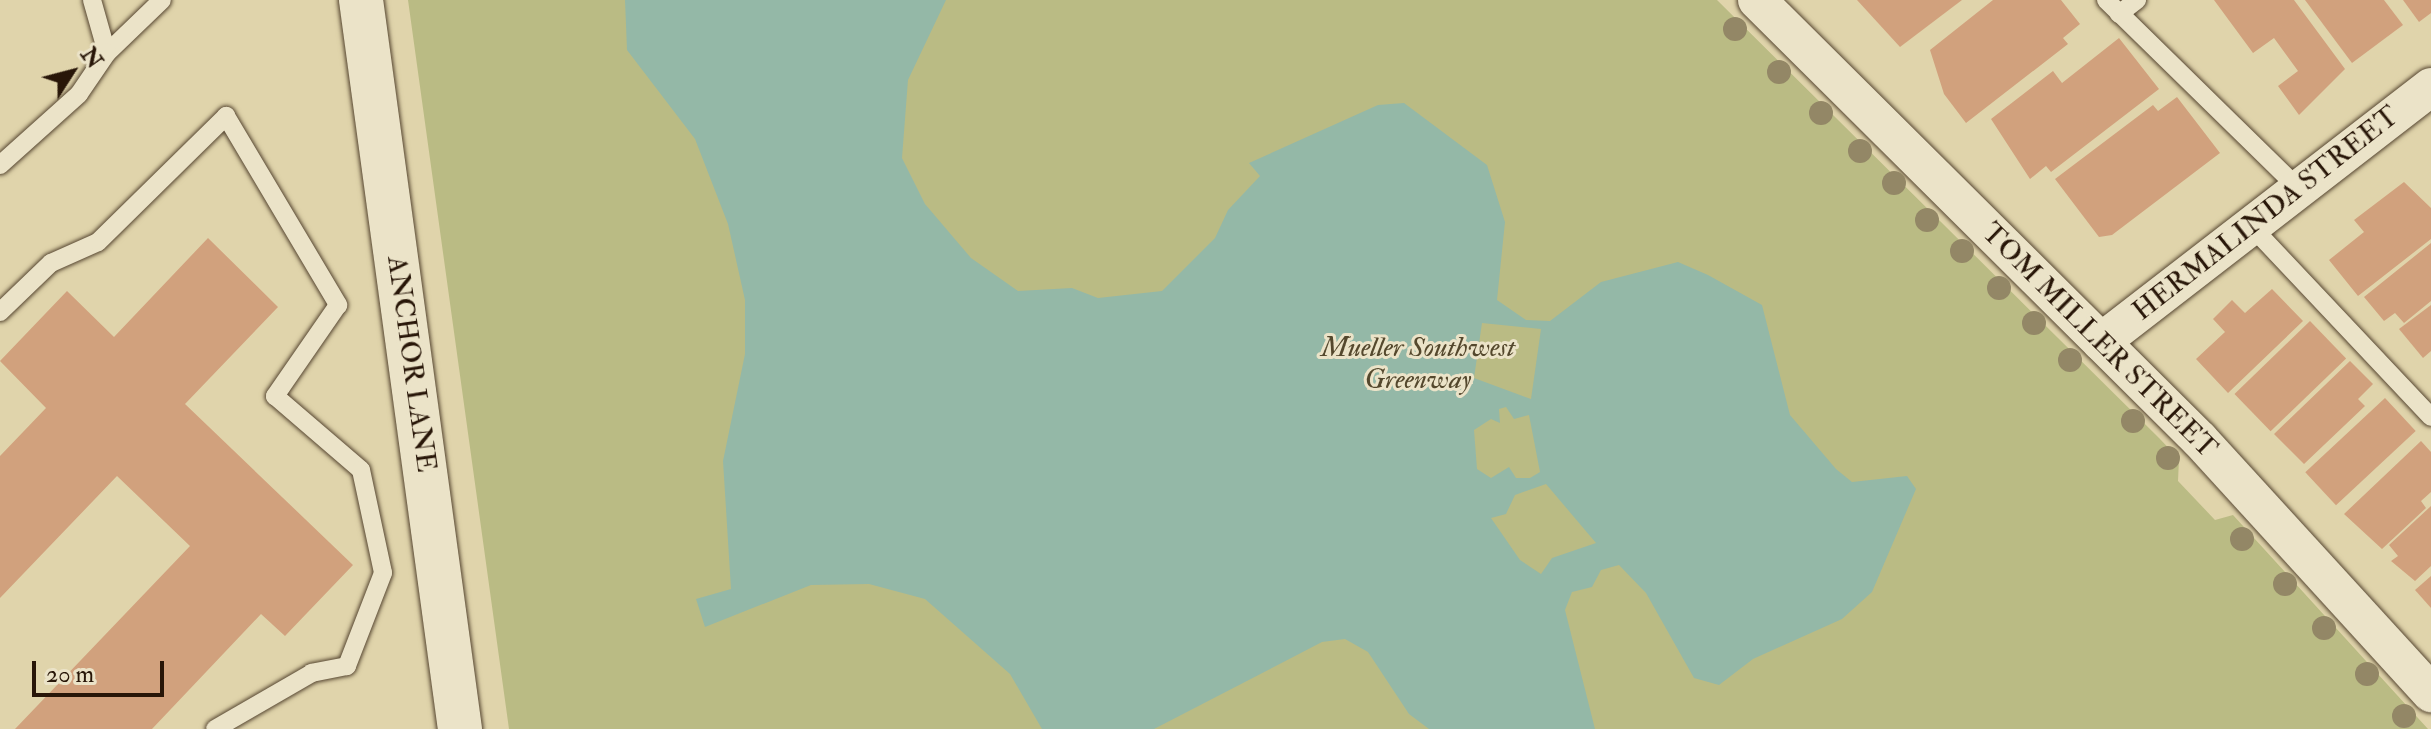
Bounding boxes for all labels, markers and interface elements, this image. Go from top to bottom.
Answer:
north arrow [32,32,112,112]
text: N [74,42,109,74]
street label: HERMALINDA STREET [2126,100,2406,328]
street label: TOM MILLER STREET [1974,216,2224,466]
street label: ANCHOR LANE [379,254,443,474]
park label: Mueller Southwest Greenway [1321,331,1515,397]
scale bar [36,645,168,695]
text: 20 m [46,659,94,690]

